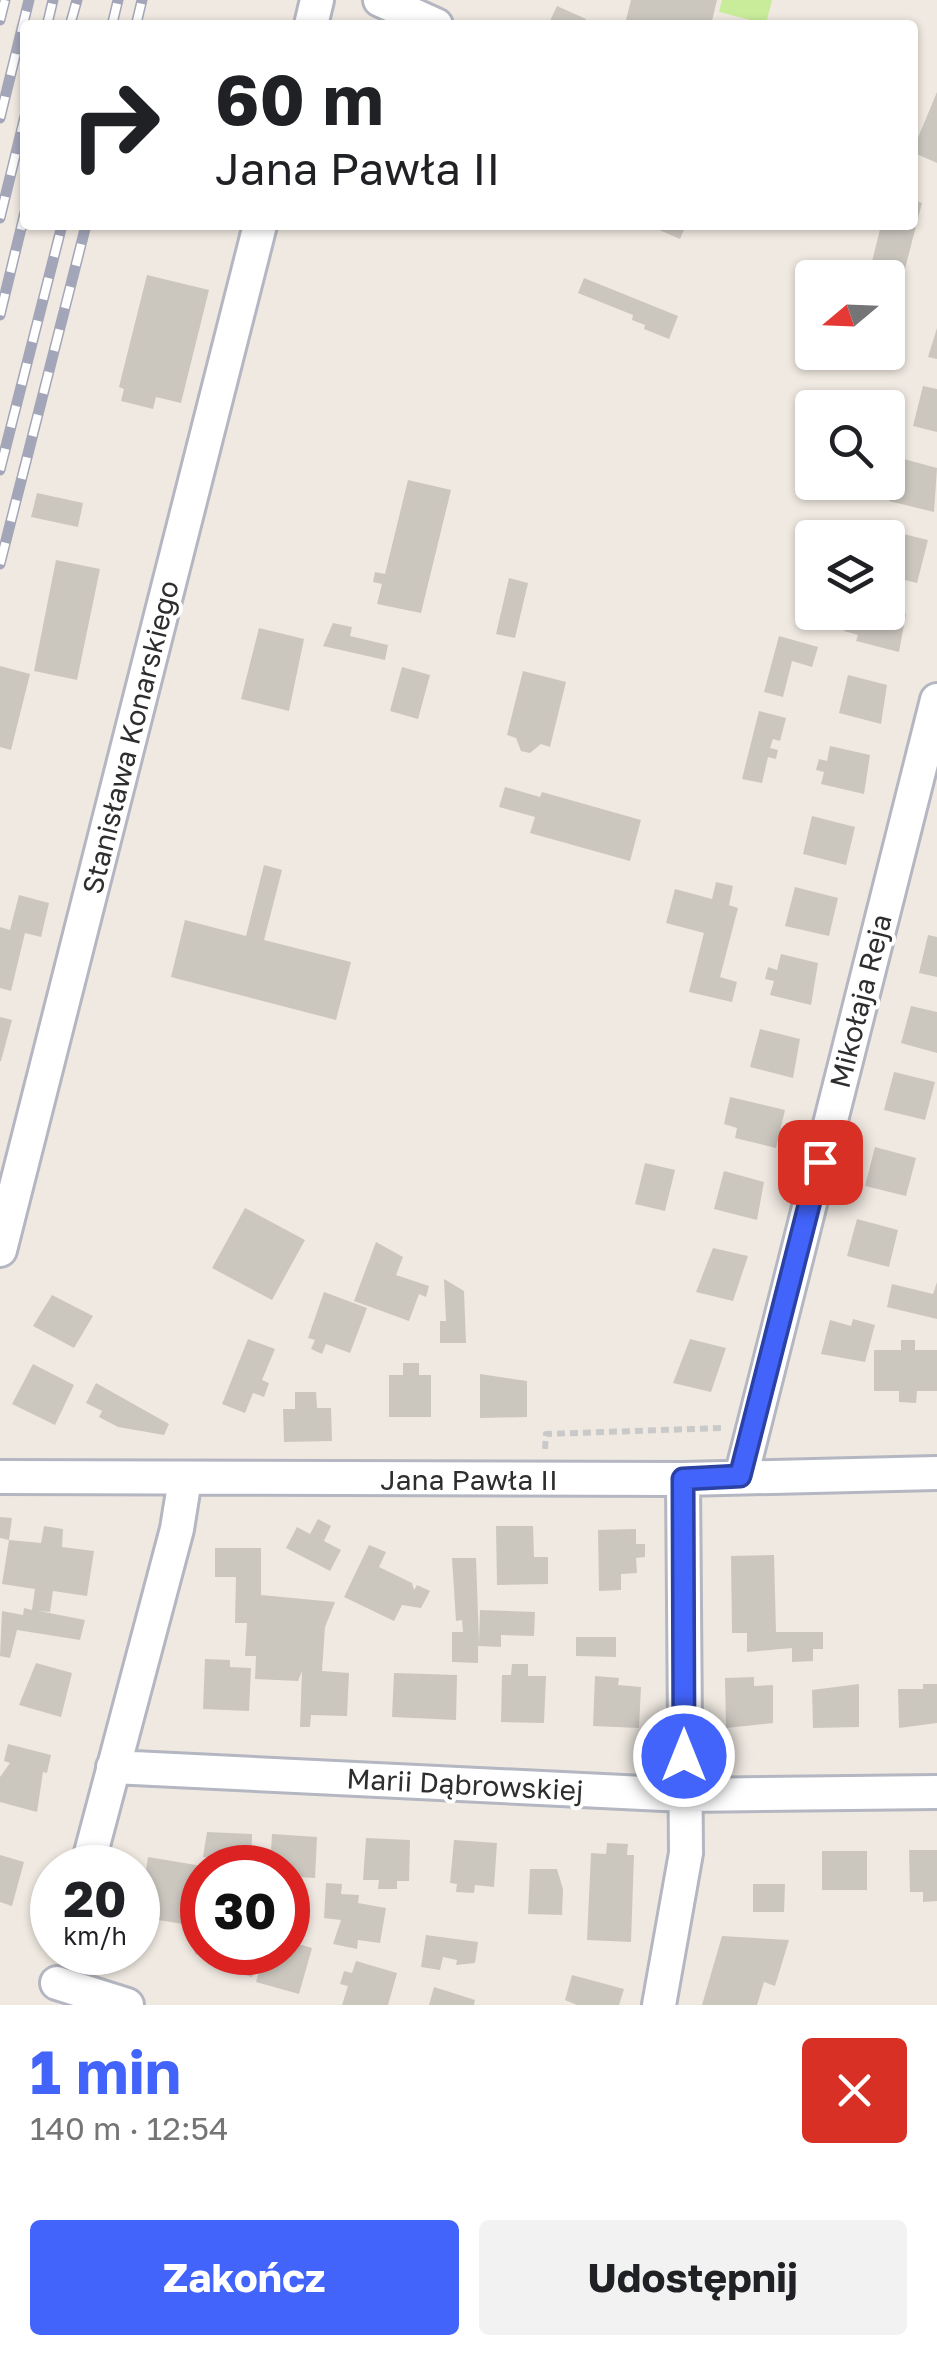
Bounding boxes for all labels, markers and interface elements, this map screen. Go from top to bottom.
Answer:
text: 60 m [215,56,384,140]
icon: right [50,60,180,190]
text: Jana Pawła II [215,141,500,195]
north arrow [795,260,905,370]
map controls [795,260,905,630]
button: search [795,390,905,500]
button: layers [795,520,905,630]
street label: Stanisława Konarskiego [75,577,185,897]
street label: Mikołaja Reja [822,911,898,1091]
pin [778,1120,863,1205]
icon: arrive [793,1135,848,1190]
street label: Jana Pawła II [380,1463,558,1496]
position arrow [632,1704,736,1808]
street label: Marii Dąbrowskiej [346,1761,584,1807]
speed limit sign: 30 [180,1845,310,1975]
text: 20 [63,1868,126,1928]
text: km/h [63,1920,127,1951]
text: 1 min [30,2035,181,2107]
button: close [802,2038,907,2143]
text: 140 m · 12:54 [30,2109,229,2147]
button: Zakończ [30,2220,459,2335]
button: Udostępnij [479,2220,907,2335]

